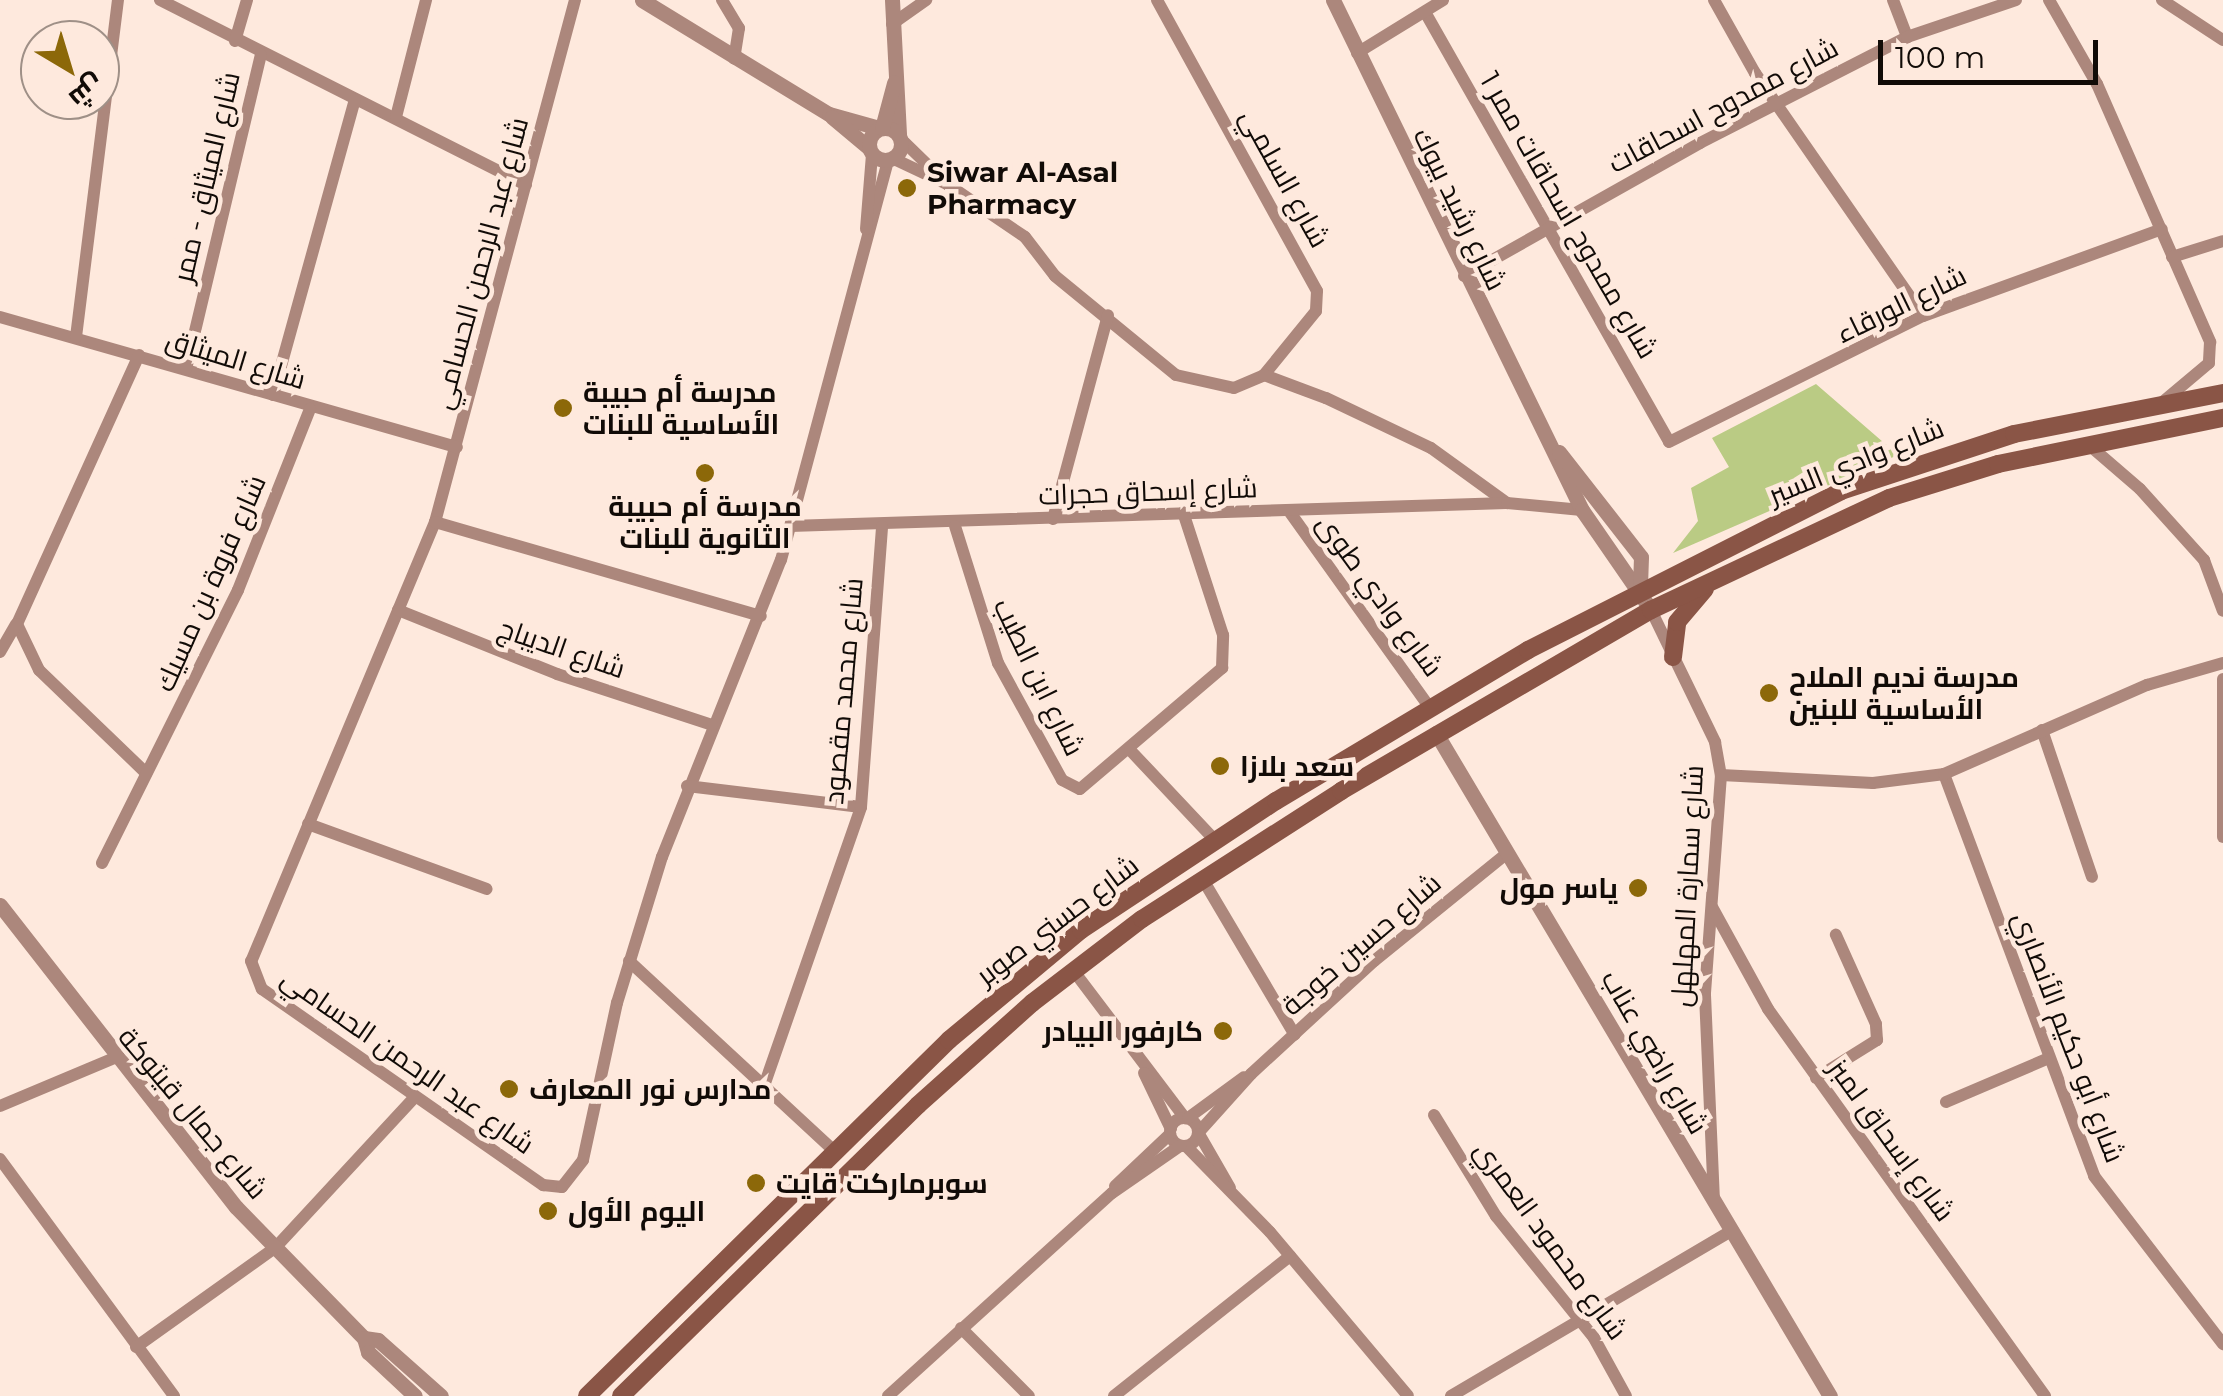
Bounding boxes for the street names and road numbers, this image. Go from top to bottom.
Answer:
street label: شارع ممدوح اسحاقات [1602,30,1844,180]
street label: شارع ممدوح اسحاقات ممر 1 [1473,66,1665,364]
street label: شارع الميثاق - ممر [165,68,247,286]
street label: شارع السلمي [1233,103,1337,253]
street label: شارع عبد الرحمن الحسامي [425,113,535,413]
street label: شارع رشيد بيوك [1406,122,1514,296]
street label: شارع الورقاء [1830,258,1972,350]
street label: شارع الميثاق [162,322,310,396]
street label: شارع وادي السير [1763,411,1949,511]
street label: شارع فروة بن مسيك [147,470,273,696]
street label: شارع إسحاق حجرات [1038,470,1258,512]
street label: شارع وادي طوى [1310,507,1450,683]
street label: شارع محمد مقصود [816,576,870,806]
street label: شارع ابن الطيب [986,593,1092,761]
street label: شارع الديباج [494,611,630,685]
street label: شارع سمارة المهلهل [1664,764,1710,1008]
street label: شارع حسني صوبر [969,848,1145,992]
street label: شارع حسين خوجة [1275,866,1447,1022]
street label: شارع أبو حكيم الأنصاري [2006,907,2132,1167]
street label: شارع عبد الرحمن الحسامي [275,961,541,1161]
street label: شارع راضي عناب [1595,964,1715,1140]
street label: شارع جمال قيتوكة [111,1020,275,1206]
street label: شارع إسحاق لمبز [1822,1052,1962,1228]
street label: شارع محمود العمري [1468,1134,1634,1346]

